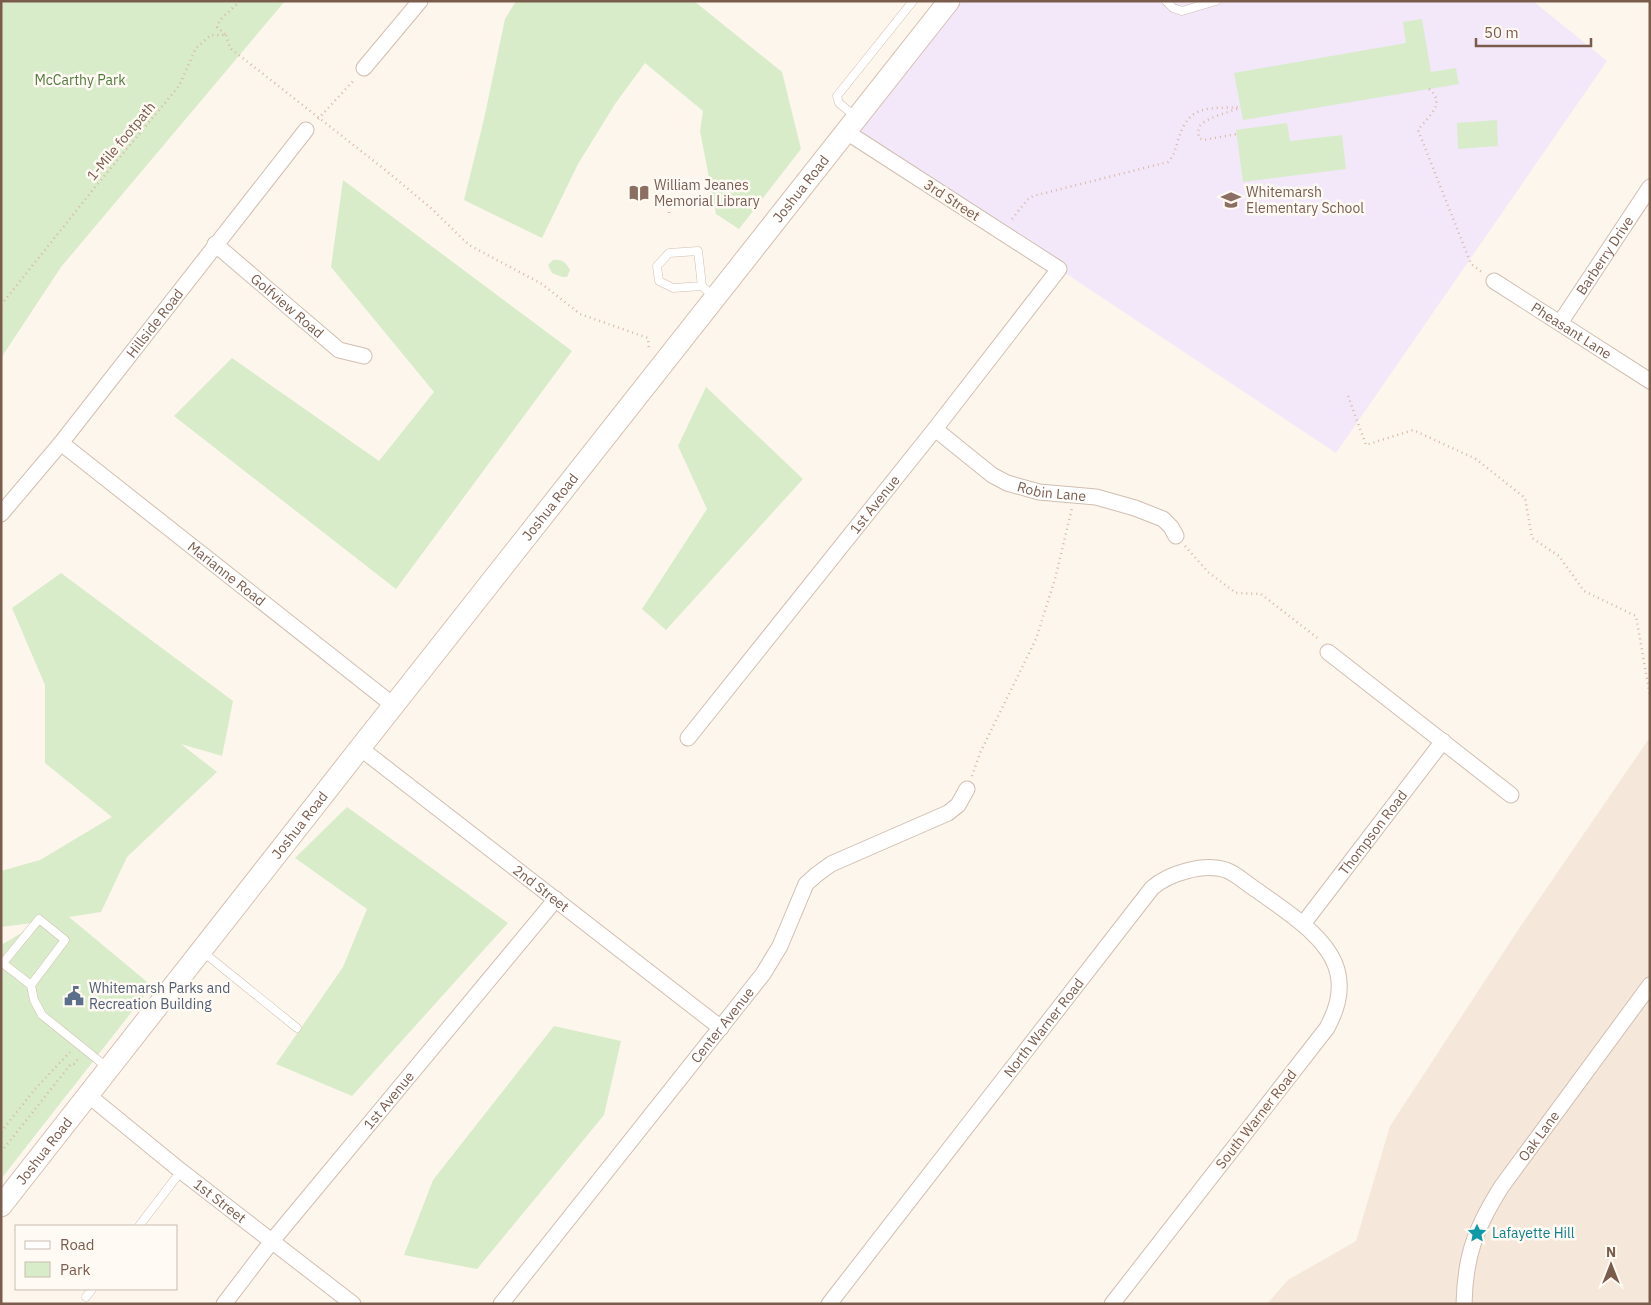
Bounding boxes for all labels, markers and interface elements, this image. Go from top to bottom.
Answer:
scale bar [1476,15,1591,47]
text: 50 m [1484,23,1519,42]
park label: McCarthy Park [34,71,126,89]
street label: 1-Mile footpath [83,98,159,184]
street label: Joshua Road [769,152,833,226]
street label: 3rd Street [921,175,984,225]
place label: William Jeanes Memorial Library [654,176,760,210]
library icon: William Jeanes Memorial Library [628,182,650,204]
place label: Whitemarsh Elementary School [1246,183,1364,217]
school or university icon: Whitemarsh Elementary School [1220,189,1242,211]
street label: Barberry Drive [1572,212,1637,298]
street label: Golfview Road [247,270,327,342]
street label: Hillside Road [122,285,187,361]
street label: Pheasant Lane [1528,298,1615,363]
street label: Joshua Road [518,470,582,544]
street label: 1st Avenue [846,471,904,537]
street label: Robin Lane [1015,477,1087,505]
street label: Marianne Road [184,538,269,610]
street label: Thompson Road [1335,787,1411,879]
street label: Joshua Road [268,788,332,862]
street label: 2nd Street [509,861,573,916]
street label: North Warner Road [1000,974,1088,1081]
place label: Whitemarsh Parks and Recreation Building [89,979,230,1013]
street label: Center Avenue [687,983,758,1067]
public building icon: Whitemarsh Parks and Recreation Building [63,985,85,1007]
street label: South Warner Road [1212,1066,1300,1172]
street label: 1st Avenue [359,1067,418,1133]
street label: Oak Lane [1514,1107,1564,1165]
street label: Joshua Road [12,1114,76,1188]
street label: 1st Street [190,1175,250,1227]
place icon: Lafayette Hill [1466,1222,1488,1244]
place label: Lafayette Hill [1492,1224,1575,1242]
legend [15,1225,178,1290]
text: Road [60,1235,95,1254]
north arrow [1586,1240,1636,1290]
text: N [1606,1243,1616,1261]
text: Park [60,1260,90,1279]

